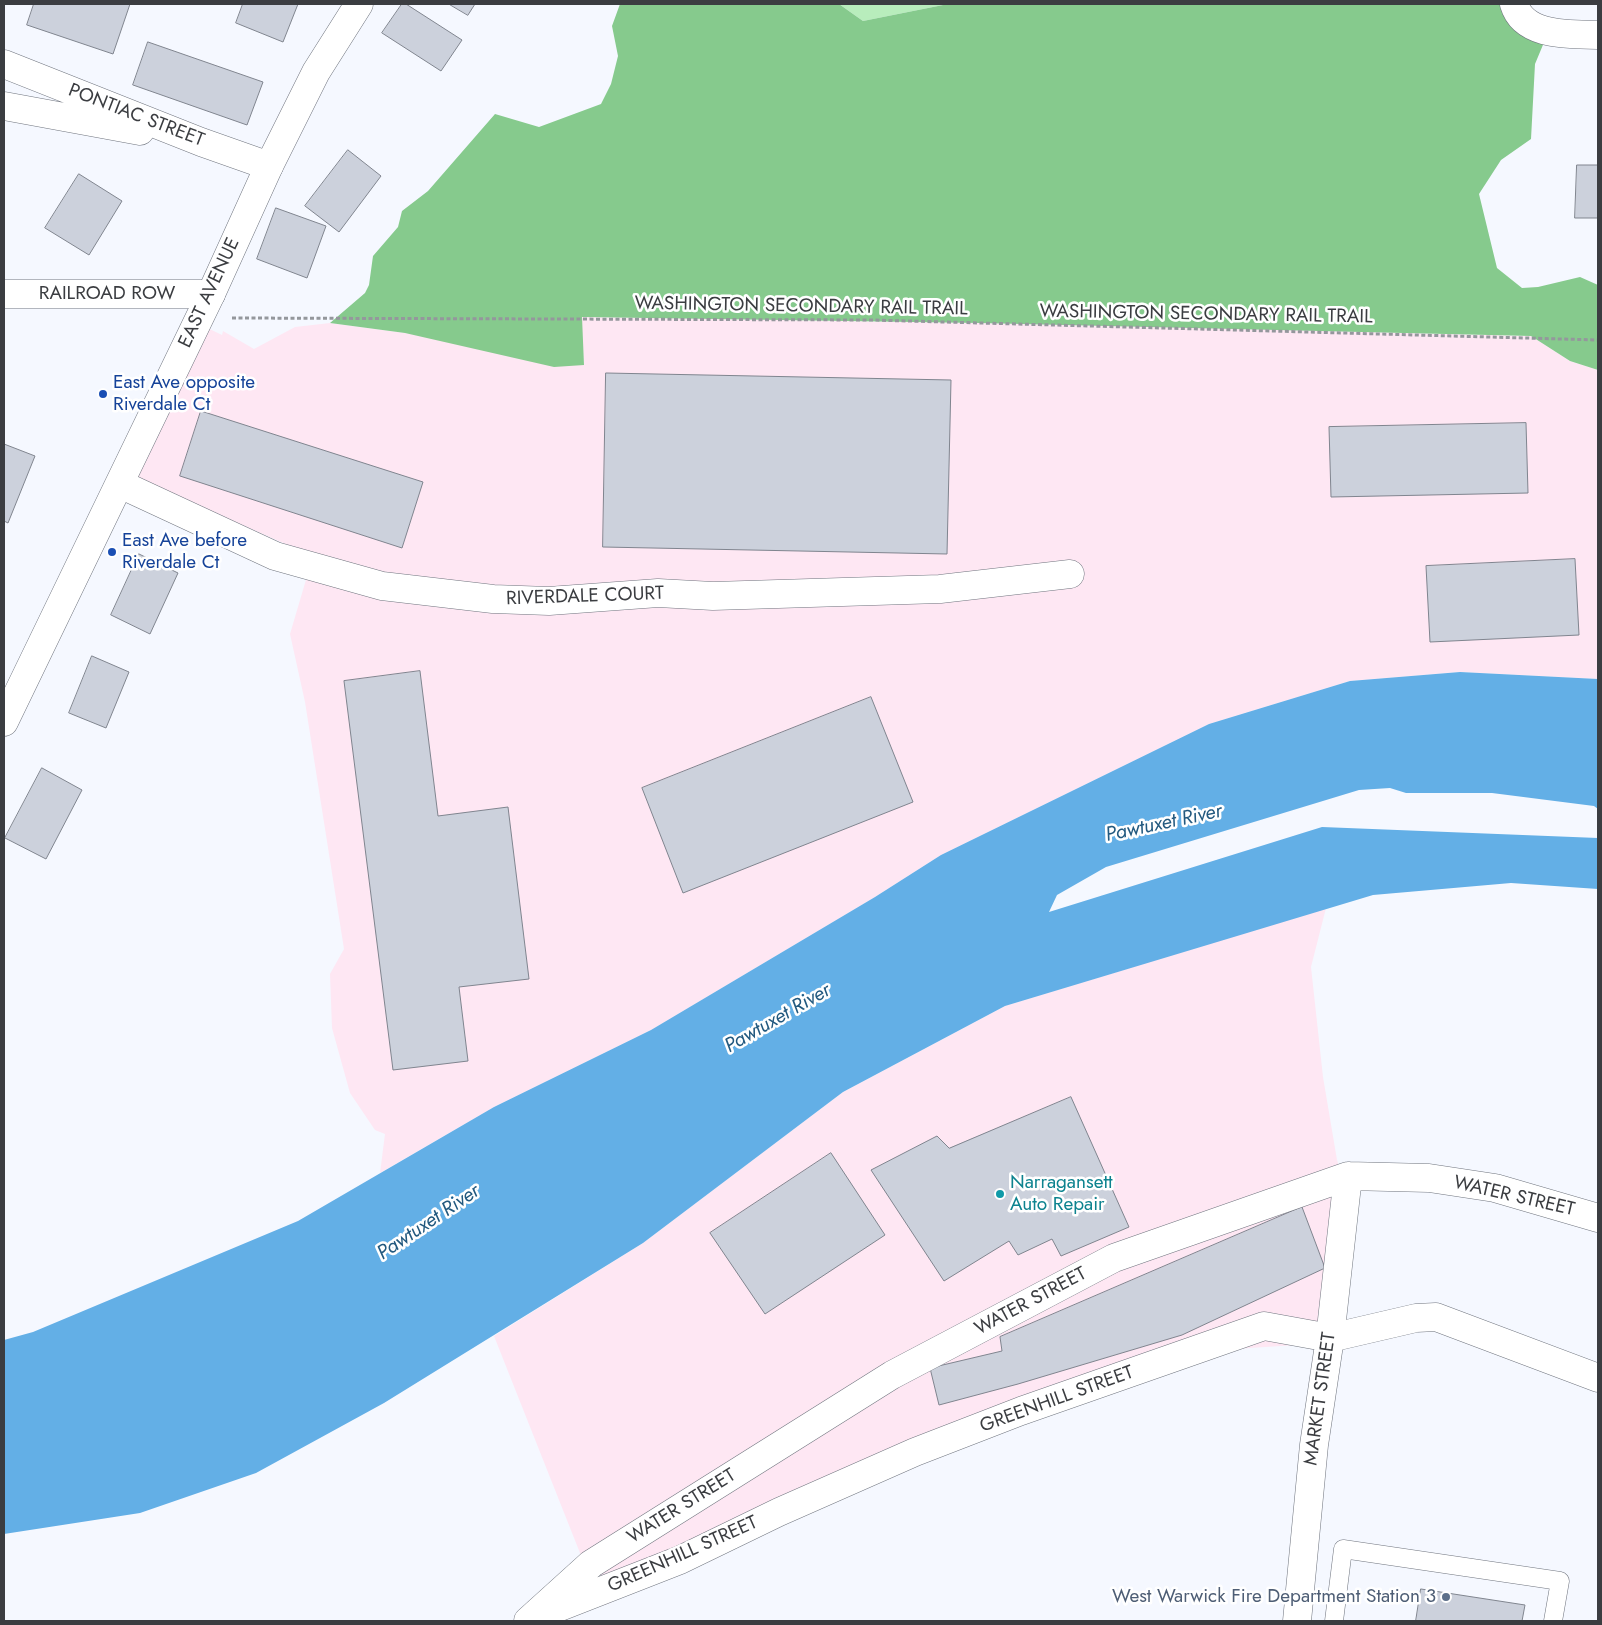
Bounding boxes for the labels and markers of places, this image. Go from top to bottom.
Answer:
place label: East Ave opposite Riverdale Ct [113,372,255,416]
marker: East Ave opposite Riverdale Ct [97,388,109,400]
place label: East Ave before Riverdale Ct [122,530,247,574]
marker: East Ave before Riverdale Ct [106,546,118,558]
place label: Narragansett Auto Repair [1010,1172,1113,1216]
marker: Narragansett Auto Repair [994,1188,1006,1200]
place label: West Warwick Fire Department Station 3 [1112,1586,1436,1608]
marker: West Warwick Fire Department Station 3 [1440,1591,1452,1603]

